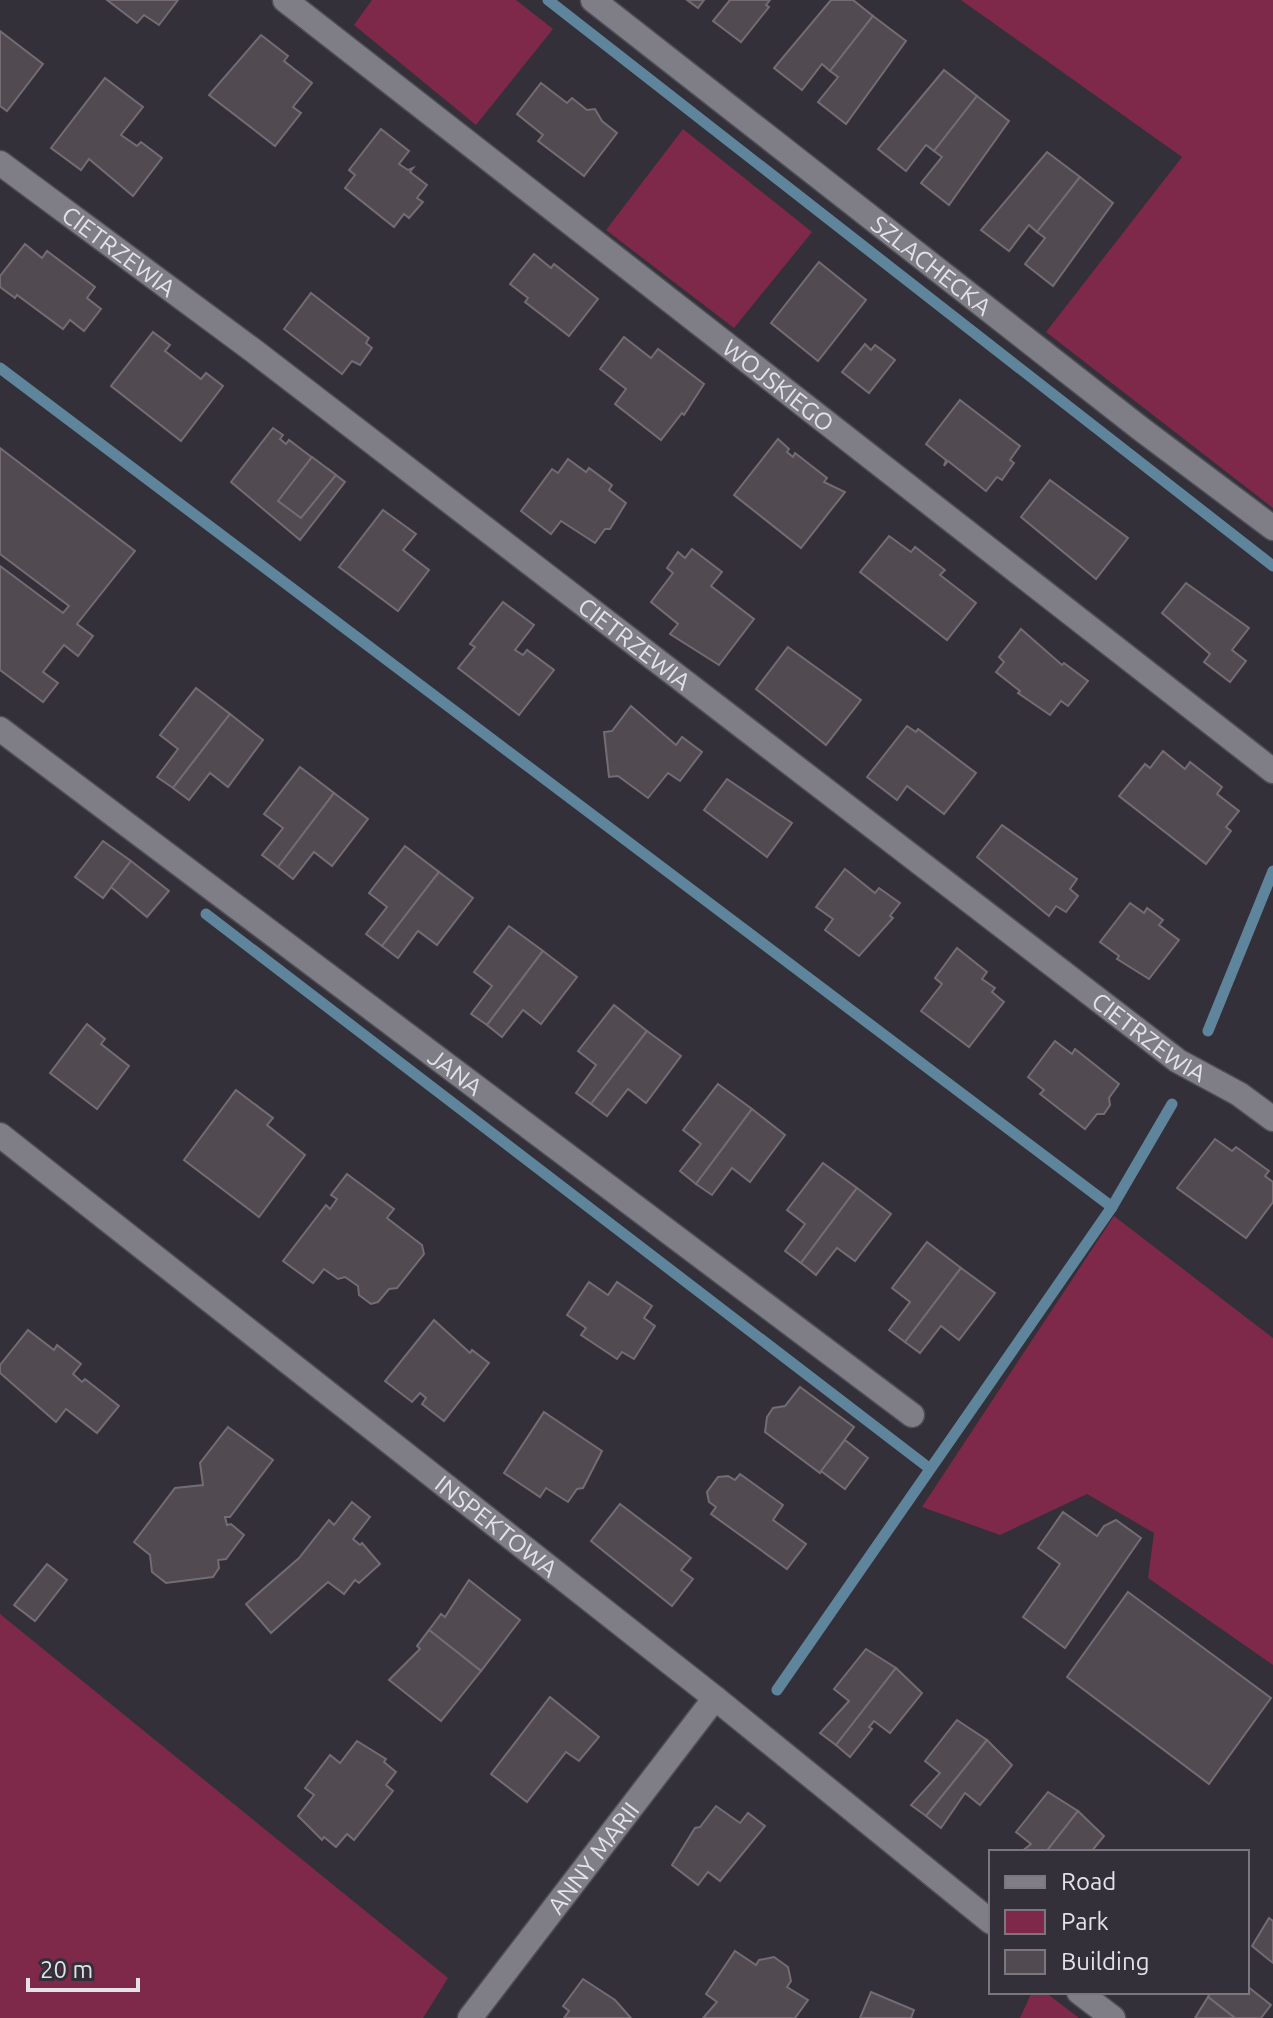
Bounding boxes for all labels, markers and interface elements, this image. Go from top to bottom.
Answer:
street label: CIETRZEWIA [57,200,181,302]
street label: SZLACHECKA [866,210,997,321]
street label: WOJSKIEGO [718,333,839,437]
street label: CIETRZEWIA [573,592,696,695]
street label: CIETRZEWIA [1087,987,1211,1087]
street label: JANA [423,1043,488,1101]
street label: INSPEKTOWA [430,1470,563,1583]
street label: ANNY MARII [542,1797,644,1919]
legend [989,1850,1249,1994]
text: Road [1061,1868,1116,1895]
text: Park [1061,1908,1109,1935]
scale bar [28,1942,138,1992]
text: Building [1061,1948,1149,1975]
text: 20 m [40,1956,93,1983]

